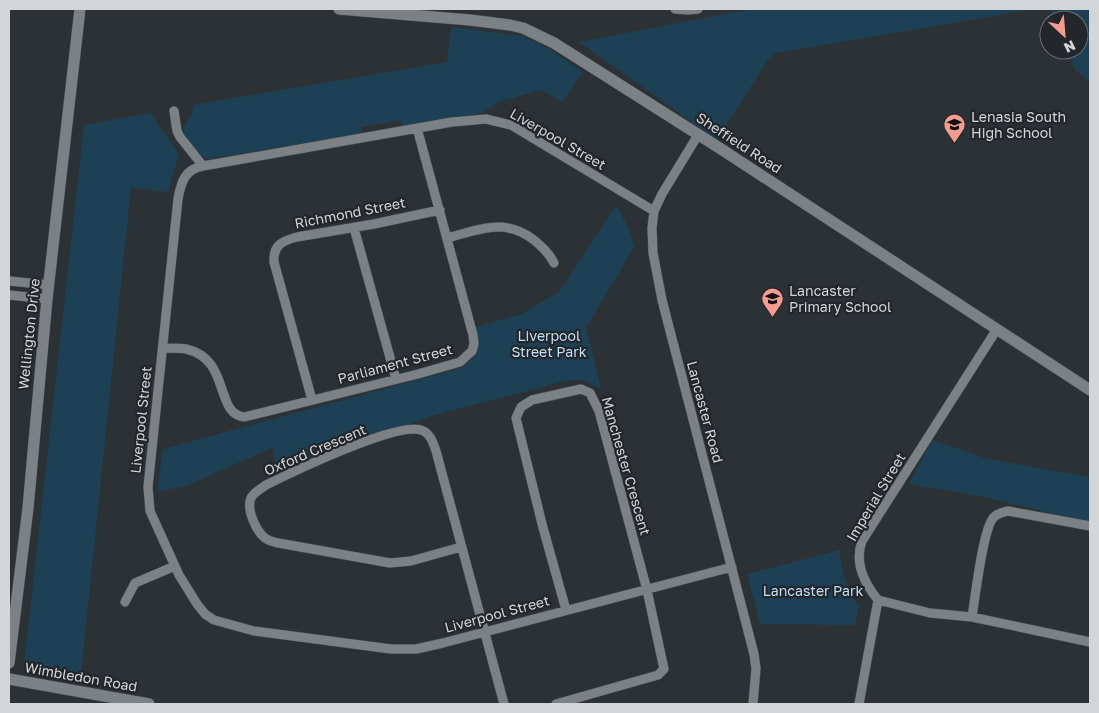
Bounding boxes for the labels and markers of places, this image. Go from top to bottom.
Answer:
place label: Lenasia South High School [971,108,1066,141]
school or university icon: Lenasia South High School [943,113,967,144]
place label: Lancaster Primary School [789,282,891,315]
school or university icon: Lancaster Primary School [761,287,785,318]

